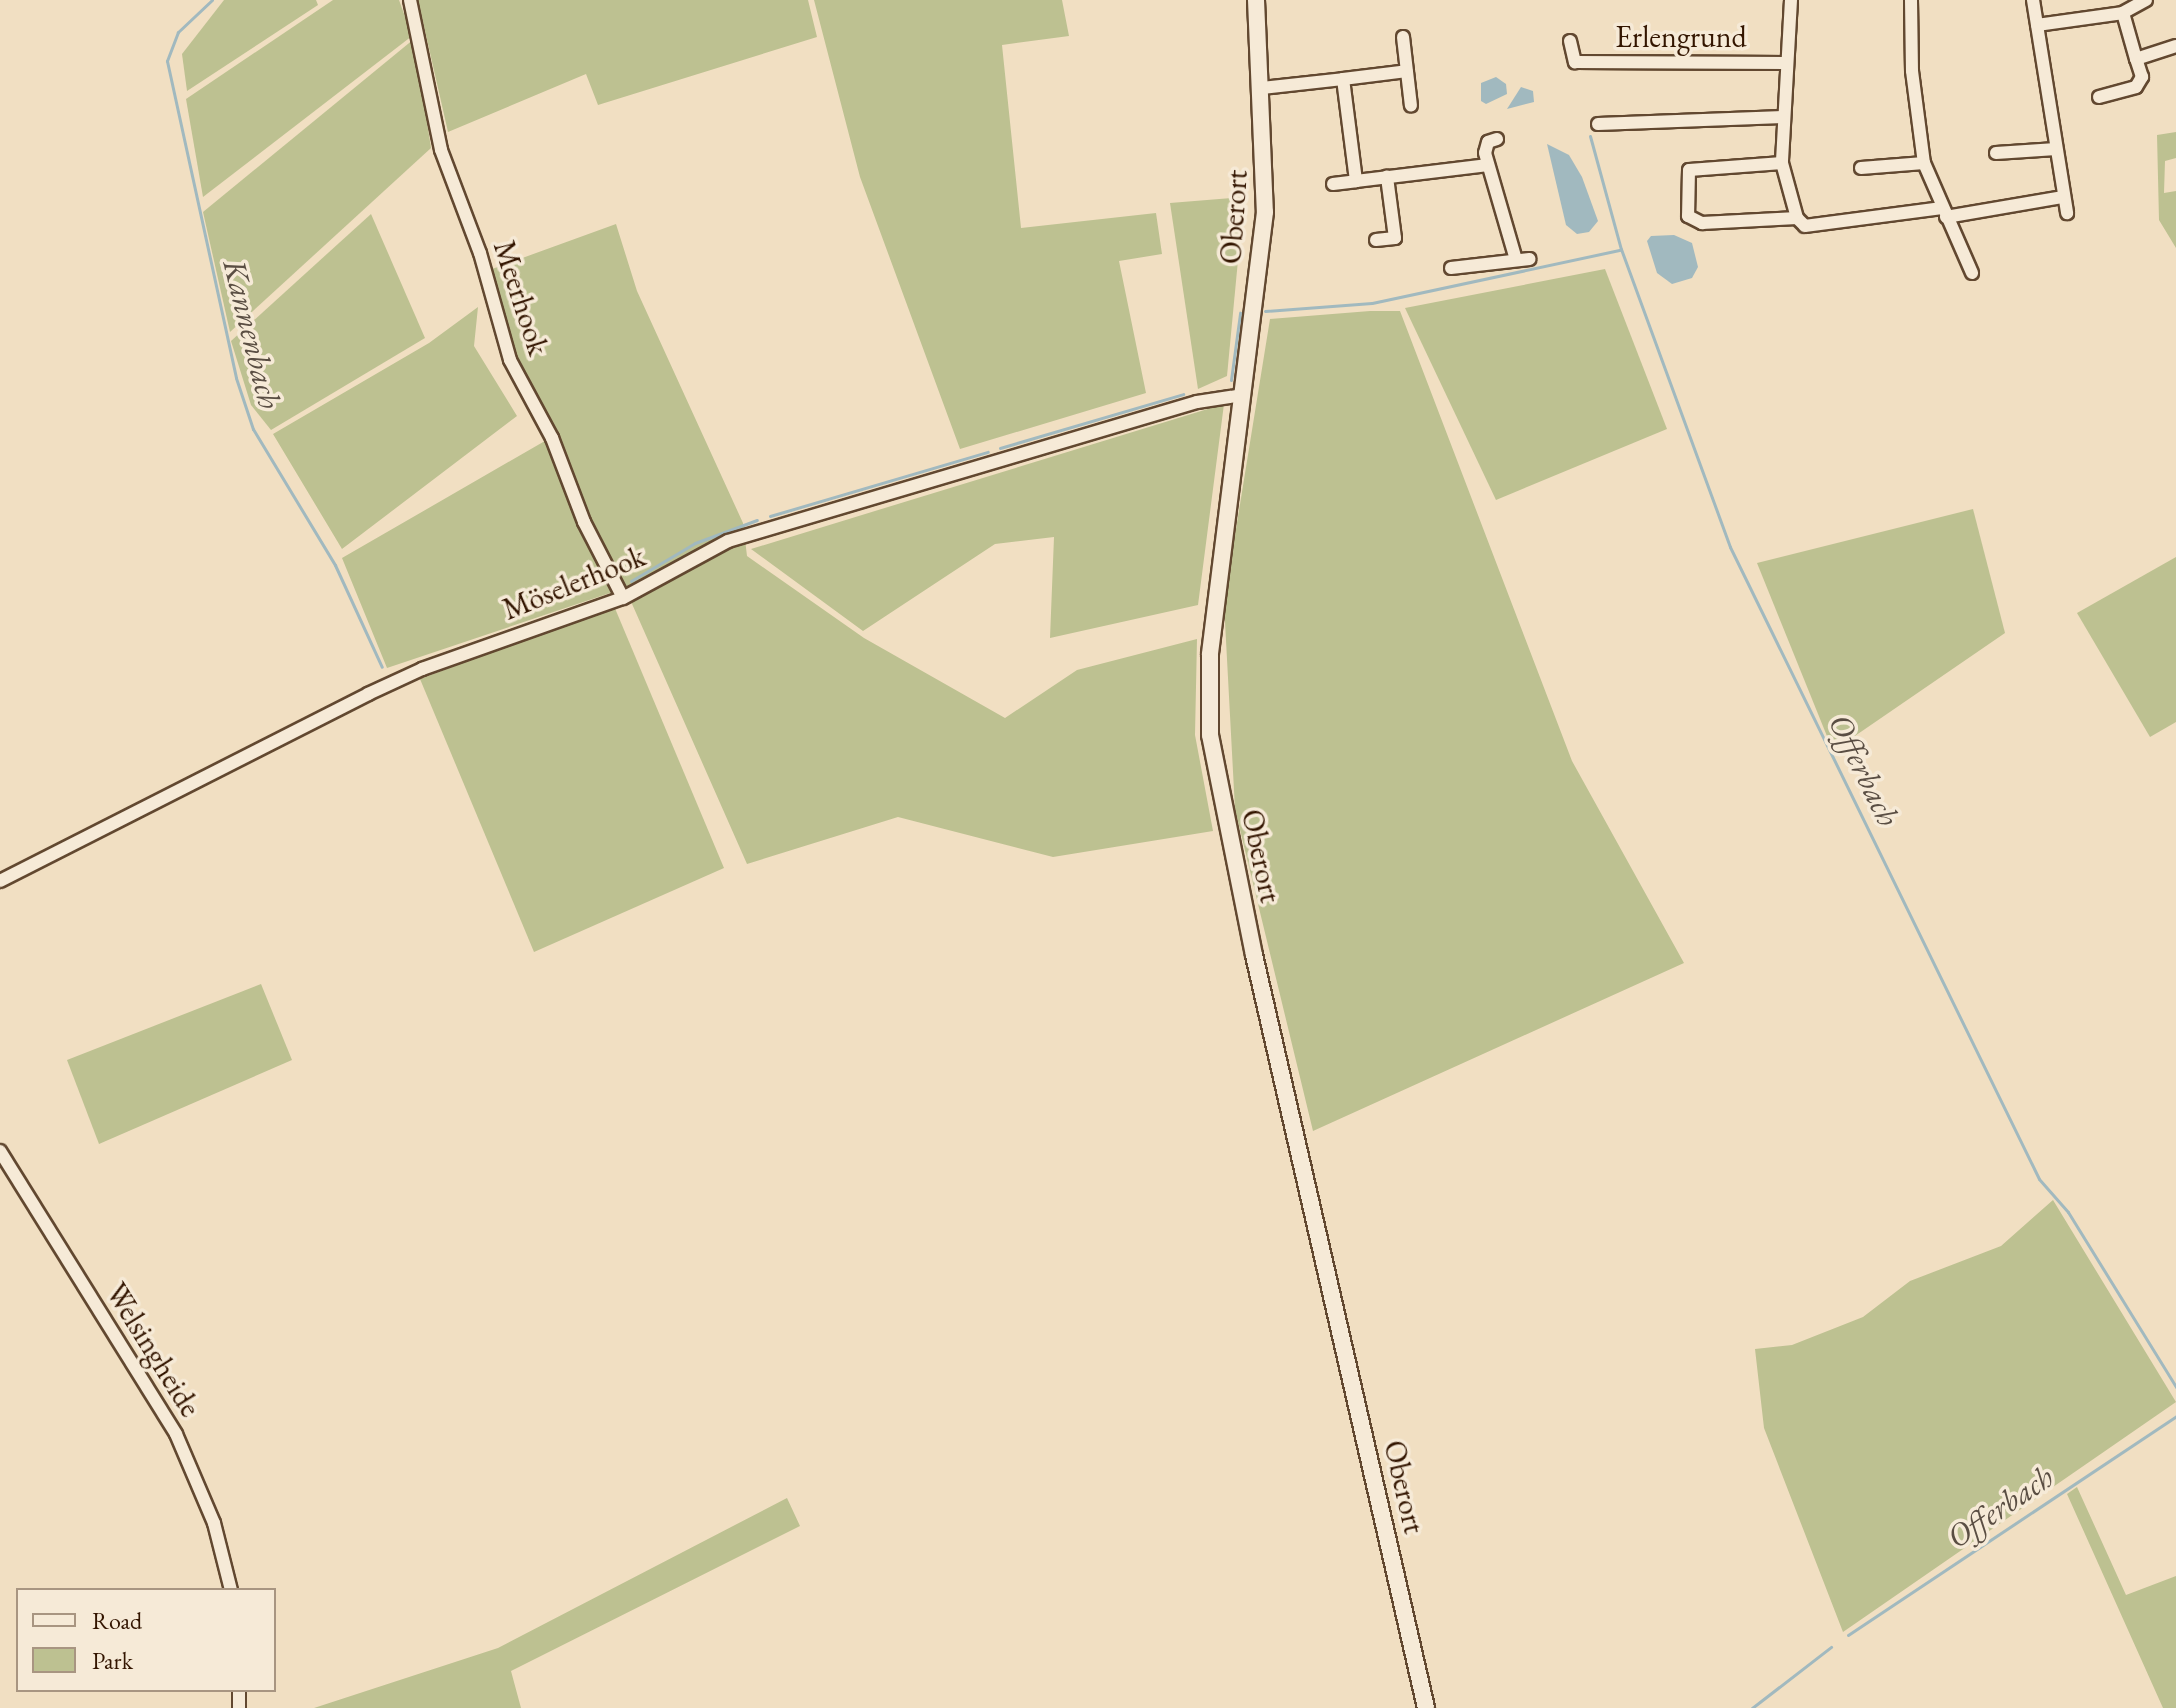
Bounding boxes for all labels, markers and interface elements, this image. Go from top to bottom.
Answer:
street label: Erlengrund [1615,19,1747,55]
street label: Oberort [1213,169,1255,265]
street label: Meerhook [486,236,556,360]
water label: Kannenbach [215,255,289,413]
street label: Möselerhook [498,538,650,628]
water label: Offerbach [1820,708,1908,832]
street label: Oberort [1234,806,1288,906]
street label: Welsingheide [98,1277,208,1423]
street label: Oberort [1376,1437,1432,1537]
water label: Offerbach [1940,1458,2060,1556]
legend [16,1588,276,1692]
text: Road [92,1605,142,1636]
text: Park [92,1645,133,1676]

